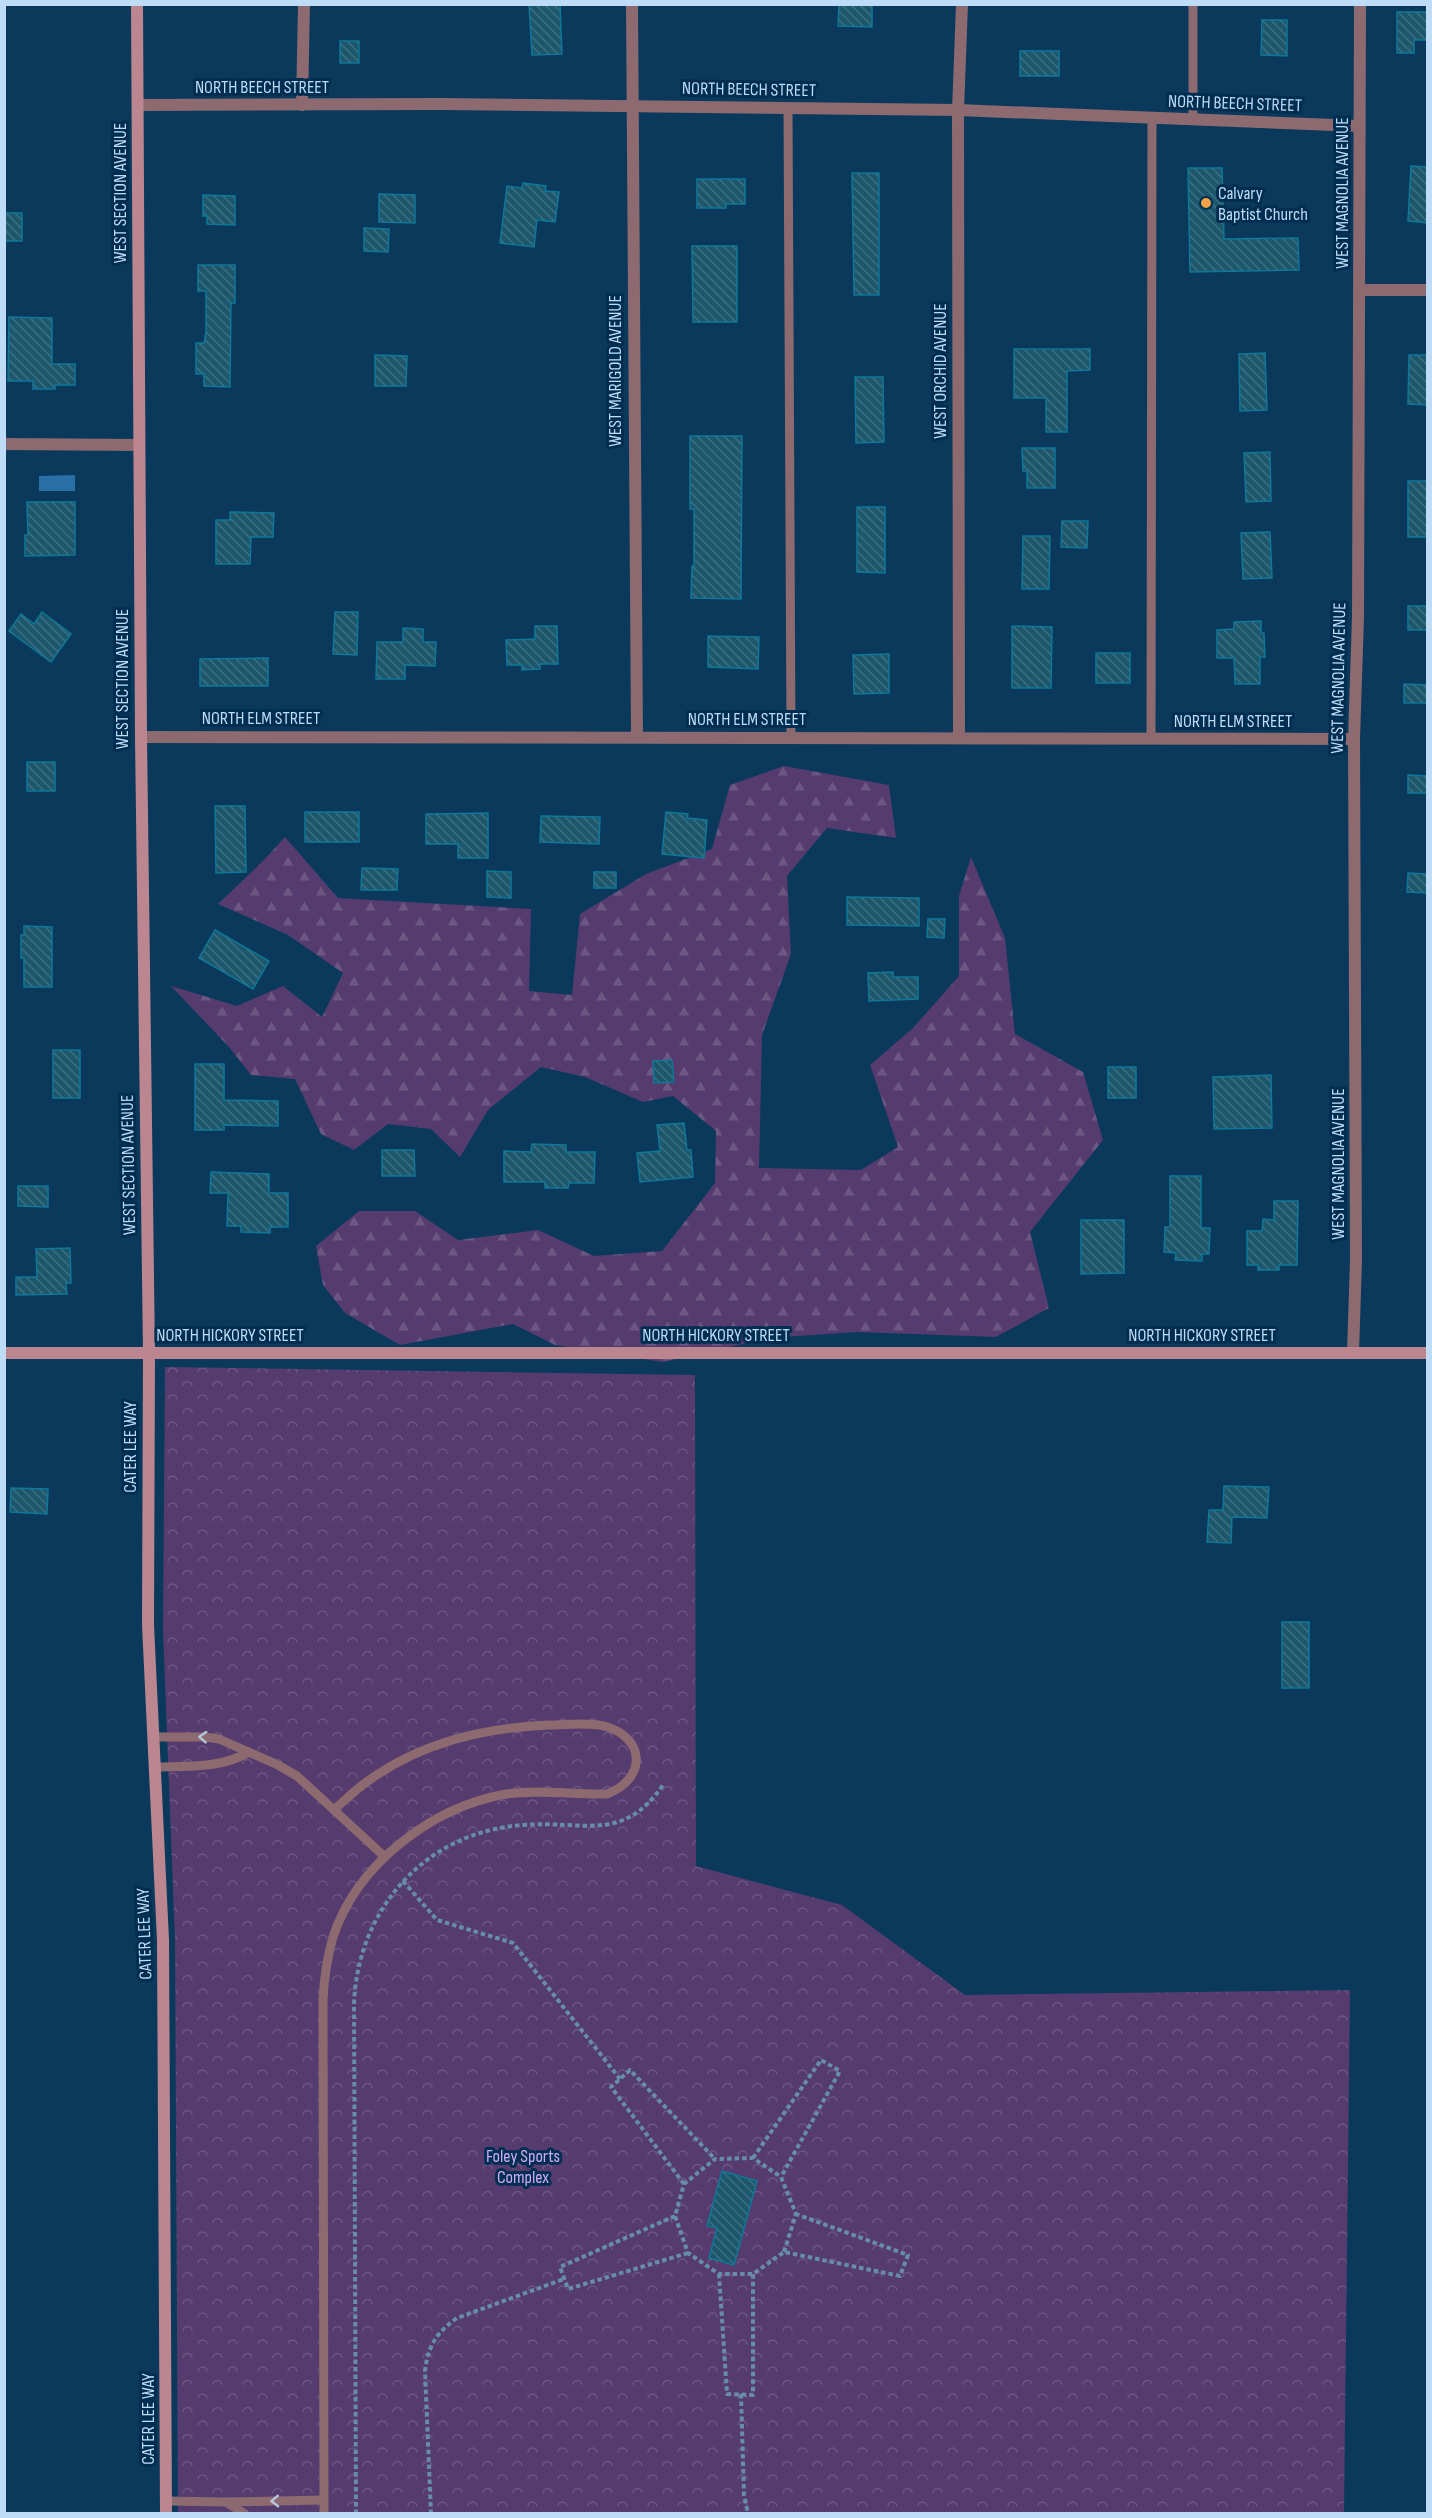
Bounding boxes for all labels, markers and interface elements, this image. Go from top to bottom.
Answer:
street label: NORTH BEECH STREET [195,77,329,98]
street label: NORTH BEECH STREET [682,78,816,101]
street label: NORTH BEECH STREET [1168,91,1302,116]
street label: WEST MAGNOLIA AVENUE [1332,117,1353,269]
street label: WEST SECTION AVENUE [110,123,131,263]
place label: Calvary Baptist Church [1218,183,1308,225]
marker: Calvary Baptist Church [1199,196,1213,210]
street label: WEST MARIGOLD AVENUE [605,295,626,447]
street label: WEST ORCHID AVENUE [930,303,951,439]
street label: WEST MAGNOLIA AVENUE [1327,602,1350,754]
street label: WEST SECTION AVENUE [112,609,133,749]
street label: NORTH ELM STREET [202,708,320,729]
street label: NORTH ELM STREET [688,709,806,730]
street label: NORTH ELM STREET [1174,711,1292,732]
street label: WEST MAGNOLIA AVENUE [1328,1088,1349,1240]
street label: WEST SECTION AVENUE [117,1095,140,1235]
street label: NORTH HICKORY STREET [156,1325,304,1346]
street label: NORTH HICKORY STREET [642,1325,790,1346]
street label: NORTH HICKORY STREET [1128,1325,1276,1346]
street label: CATER LEE WAY [120,1401,141,1493]
one-way arrow [198,1731,207,1744]
street label: CATER LEE WAY [132,1887,157,1980]
park label: Foley Sports Complex [486,2146,560,2188]
street label: CATER LEE WAY [138,2373,159,2465]
one-way arrow [270,2495,279,2507]

